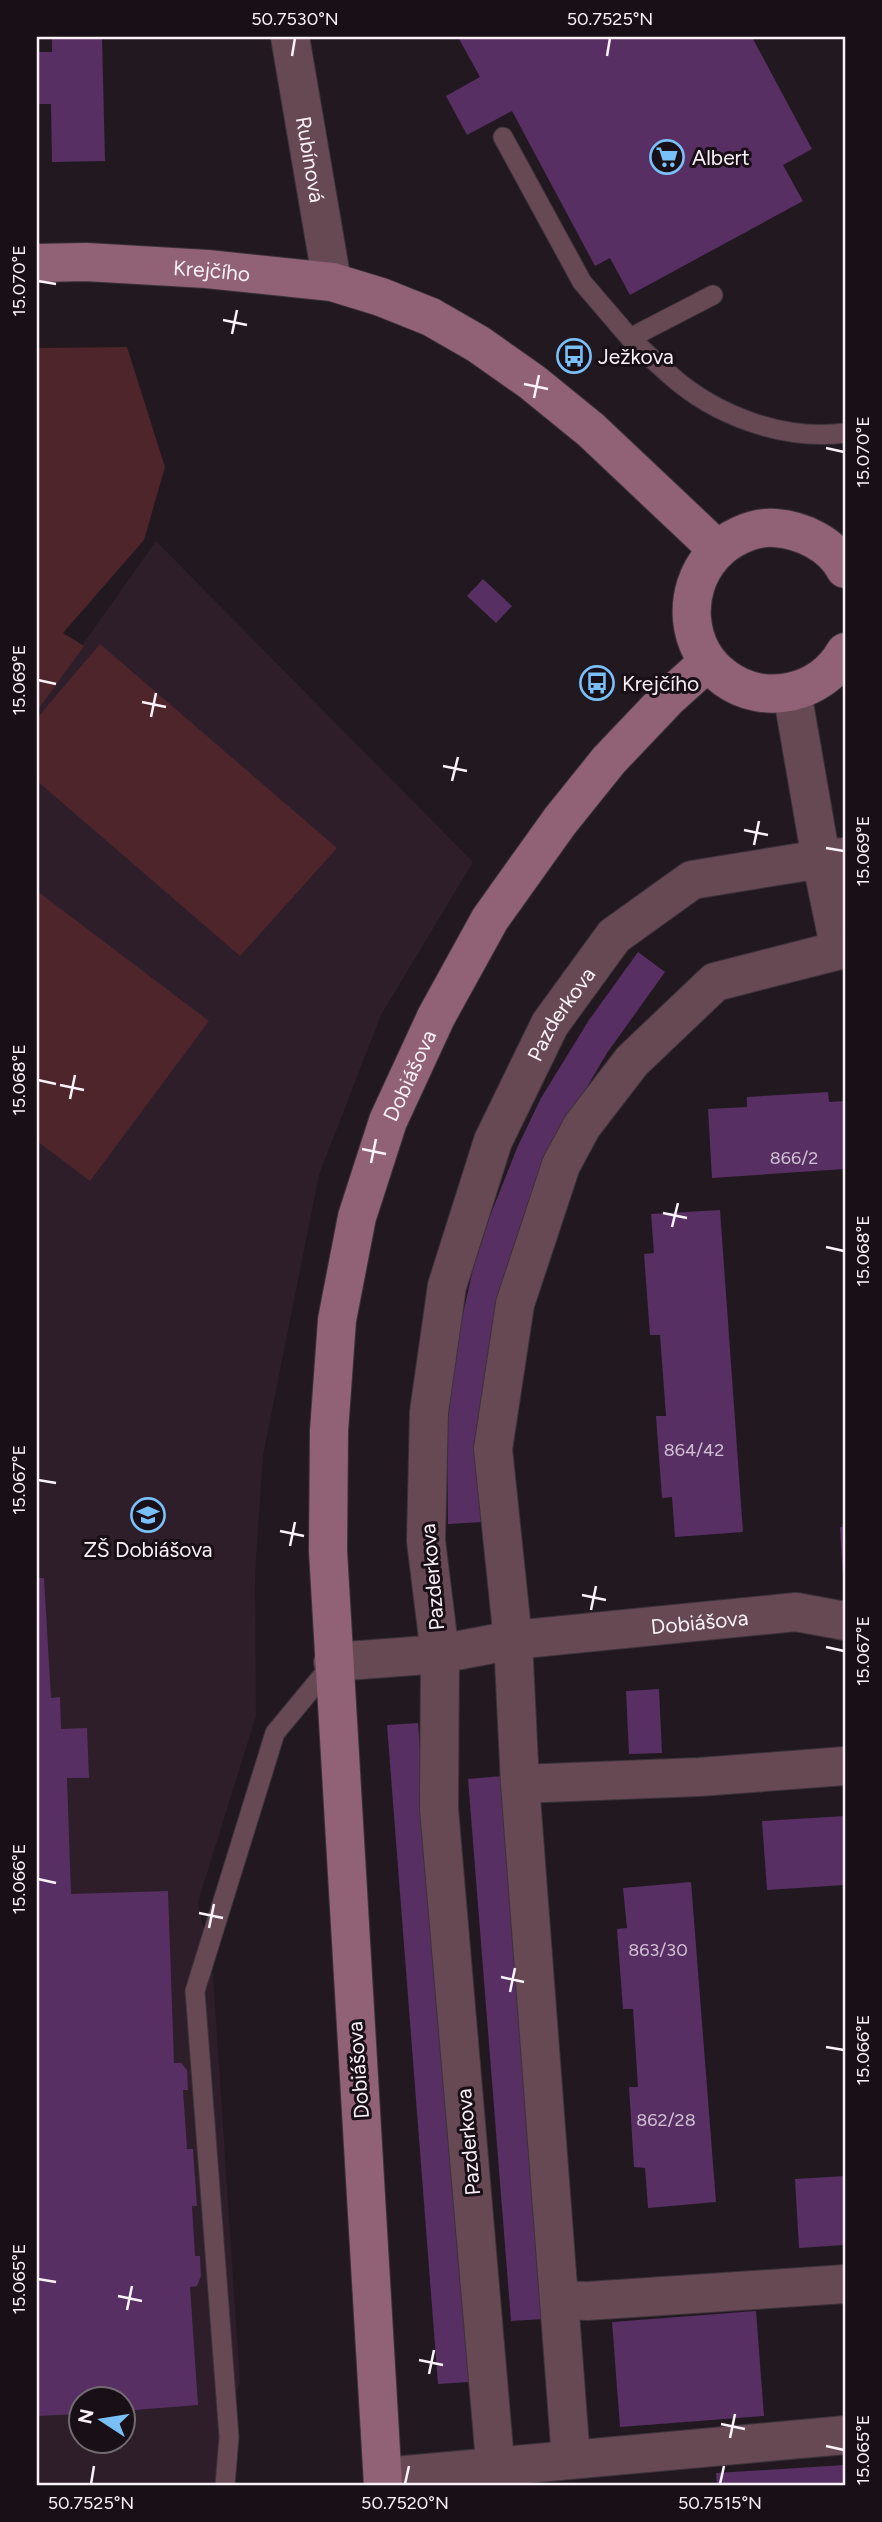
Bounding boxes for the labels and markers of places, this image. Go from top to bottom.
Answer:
supermarket icon: Albert [648,138,686,176]
place label: Albert [692,145,750,170]
bus stop icon: Ježkova [555,337,593,375]
place label: Ježkova [598,344,674,369]
bus stop icon: Krejčího [578,664,616,702]
place label: Krejčího [622,671,699,696]
school or university icon: ZŠ Dobiášova [129,1496,167,1534]
place label: ZŠ Dobiášova [83,1537,213,1562]

